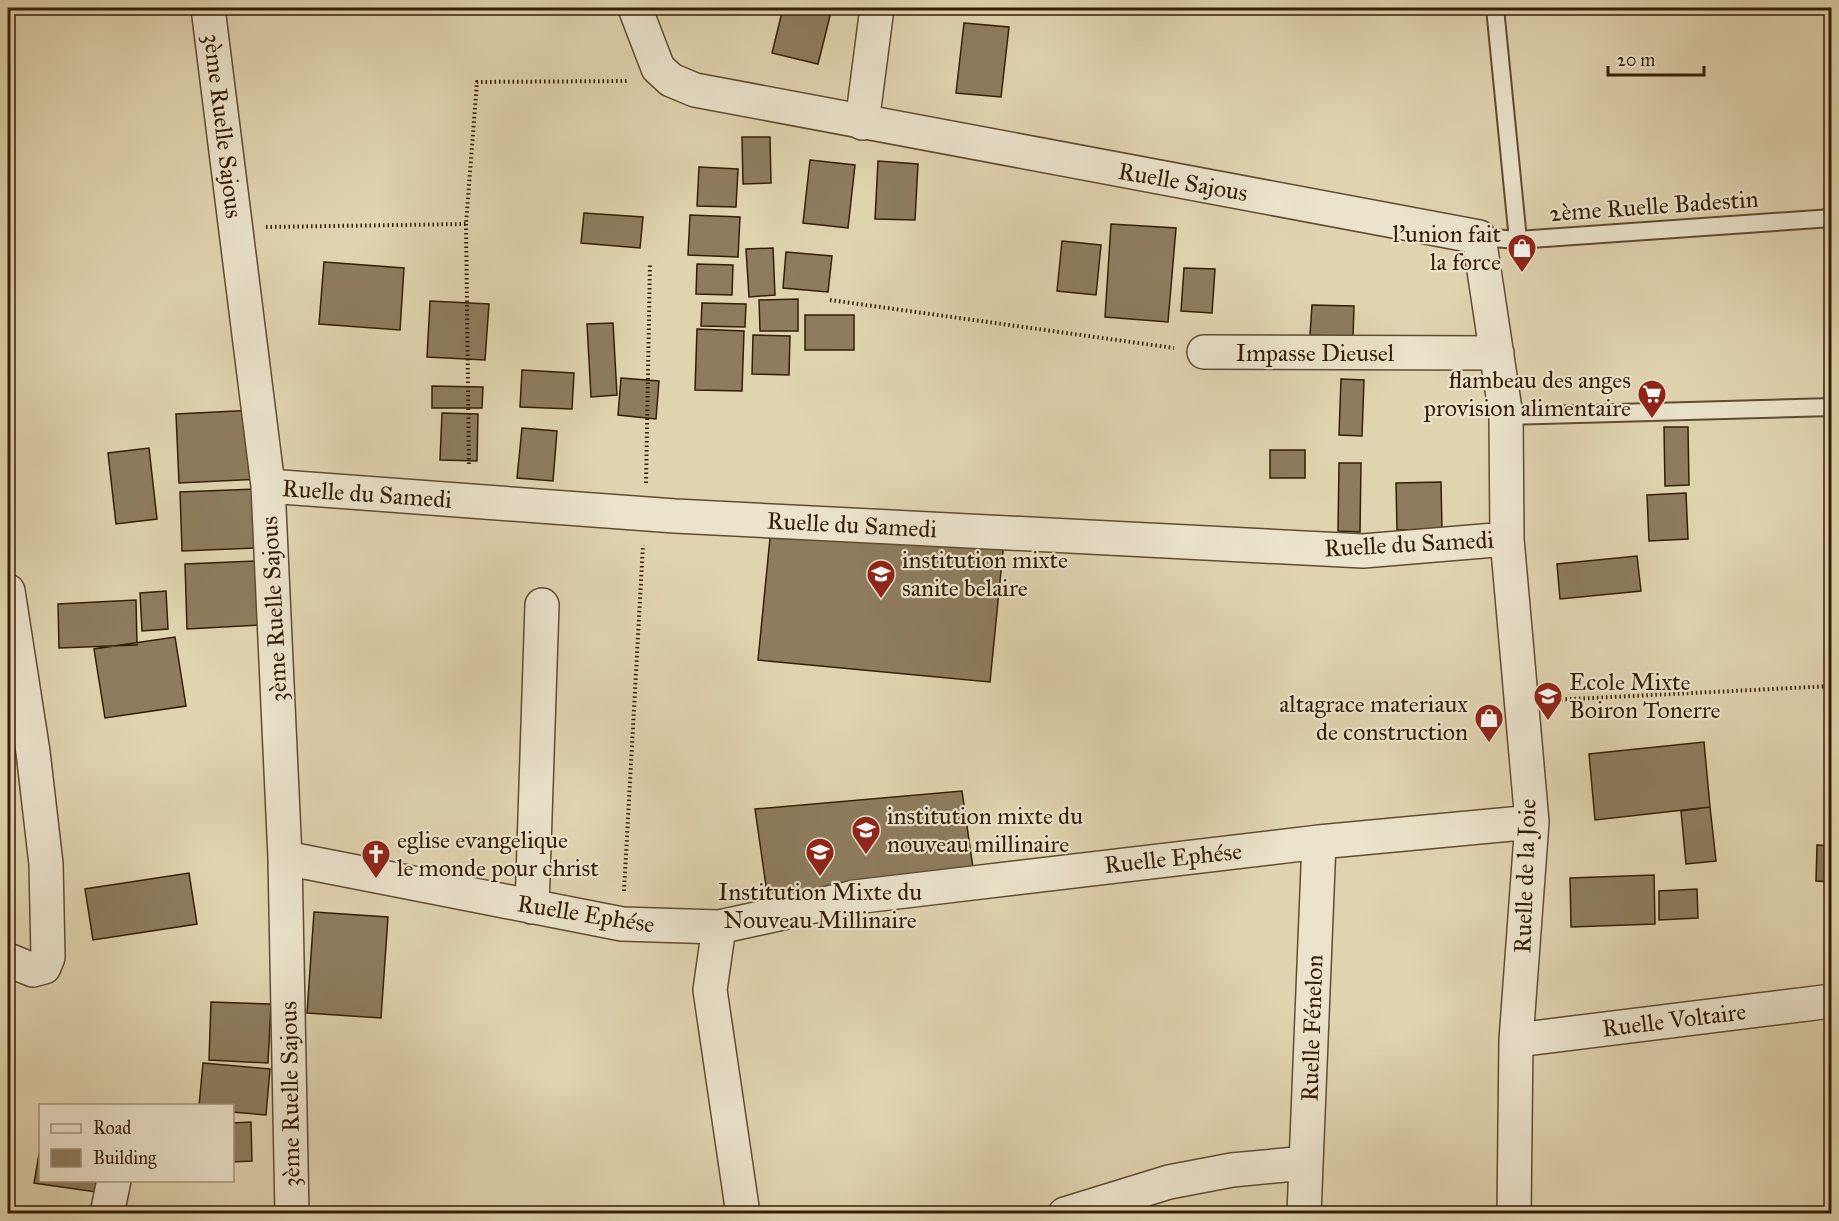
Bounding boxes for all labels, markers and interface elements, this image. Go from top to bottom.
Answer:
street label: 3ème Ruelle Sajous [197,32,249,220]
scale bar [1608,39,1704,77]
text: 20 m [1617,49,1655,71]
street label: Ruelle Sajous [1116,156,1250,208]
street label: 2ème Ruelle Badestin [1548,184,1760,228]
place label: l'union fait la force [1393,219,1501,277]
shop icon: l'union fait la force [1506,232,1538,274]
street label: Impasse Dieusel [1236,338,1395,368]
place label: flambeau des anges provision alimentaire [1423,365,1631,423]
supermarket icon: flambeau des anges provision alimentaire [1636,378,1668,420]
street label: Ruelle du Samedi [281,473,453,515]
street label: Ruelle du Samedi [766,506,938,544]
street label: 3ème Ruelle Sajous [254,515,294,703]
street label: Ruelle du Samedi [1323,525,1495,563]
place label: institution mixte sanite belaire [902,545,1068,603]
school or university icon: institution mixte sanite belaire [865,558,897,600]
place label: Ecole Mixte Boiron Tonerre [1569,667,1721,725]
school or university icon: Ecole Mixte Boiron Tonerre [1532,680,1564,722]
place label: altagrace materiaux de construction [1279,689,1468,747]
shop icon: altagrace materiaux de construction [1473,702,1505,744]
street label: Ruelle de la Joie [1507,798,1543,954]
place label: institution mixte du nouveau millinaire [887,801,1083,859]
school or university icon: institution mixte du nouveau millinaire [850,814,882,856]
place label: eglise evangelique le monde pour christ [397,825,599,883]
school or university icon: Institution Mixte du Nouveau Millinaire [804,836,836,878]
street label: Ruelle Ephése [1103,836,1243,880]
church icon: eglise evangelique le monde pour christ [360,838,392,880]
place label: Institution Mixte du Nouveau Millinaire [718,877,922,935]
street label: Ruelle Ephése [515,888,657,940]
street label: Ruelle Fénelon [1294,954,1330,1102]
street label: Ruelle Voltaire [1600,996,1748,1044]
street label: 3ème Ruelle Sajous [273,1001,307,1187]
legend [39,1104,234,1182]
text: Road [93,1117,131,1139]
text: Building [93,1147,157,1170]

